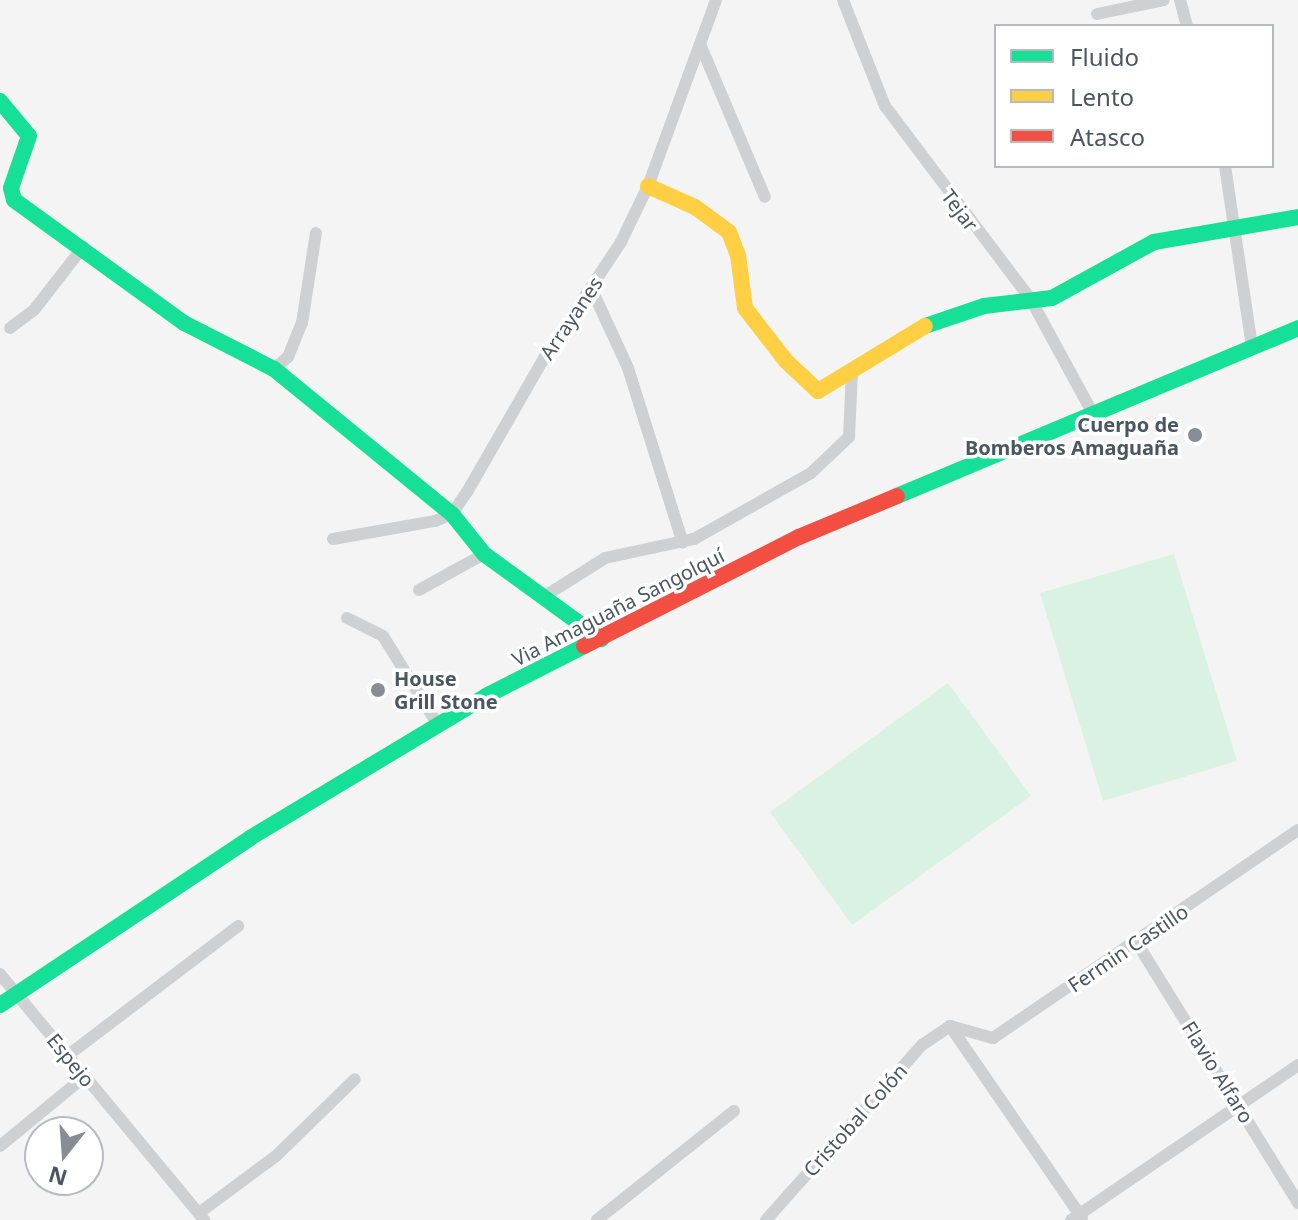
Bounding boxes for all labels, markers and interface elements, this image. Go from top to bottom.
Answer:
legend [994,24,1274,168]
text: Fluido [1070,40,1139,73]
text: Lento [1070,80,1134,113]
text: Atasco [1070,120,1145,153]
street label: Tejar [937,185,983,235]
street label: Arrayanes [535,272,607,364]
place label: Cuerpo de Bomberos Amaguaña [965,412,1179,459]
marker: Cuerpo de Bomberos Amaguaña [1186,426,1204,444]
street label: Via Amaguaña Sangolquí [508,543,728,671]
place label: House Grill Stone [394,666,498,713]
marker: House Grill Stone [369,681,387,699]
street label: Fermin Castillo [1063,899,1193,997]
street label: Flavio Alfaro [1177,1017,1259,1127]
street label: Espejo [42,1029,100,1091]
street label: Cristobal Colón [798,1059,912,1181]
north arrow [24,1116,104,1196]
text: N [45,1160,71,1194]

